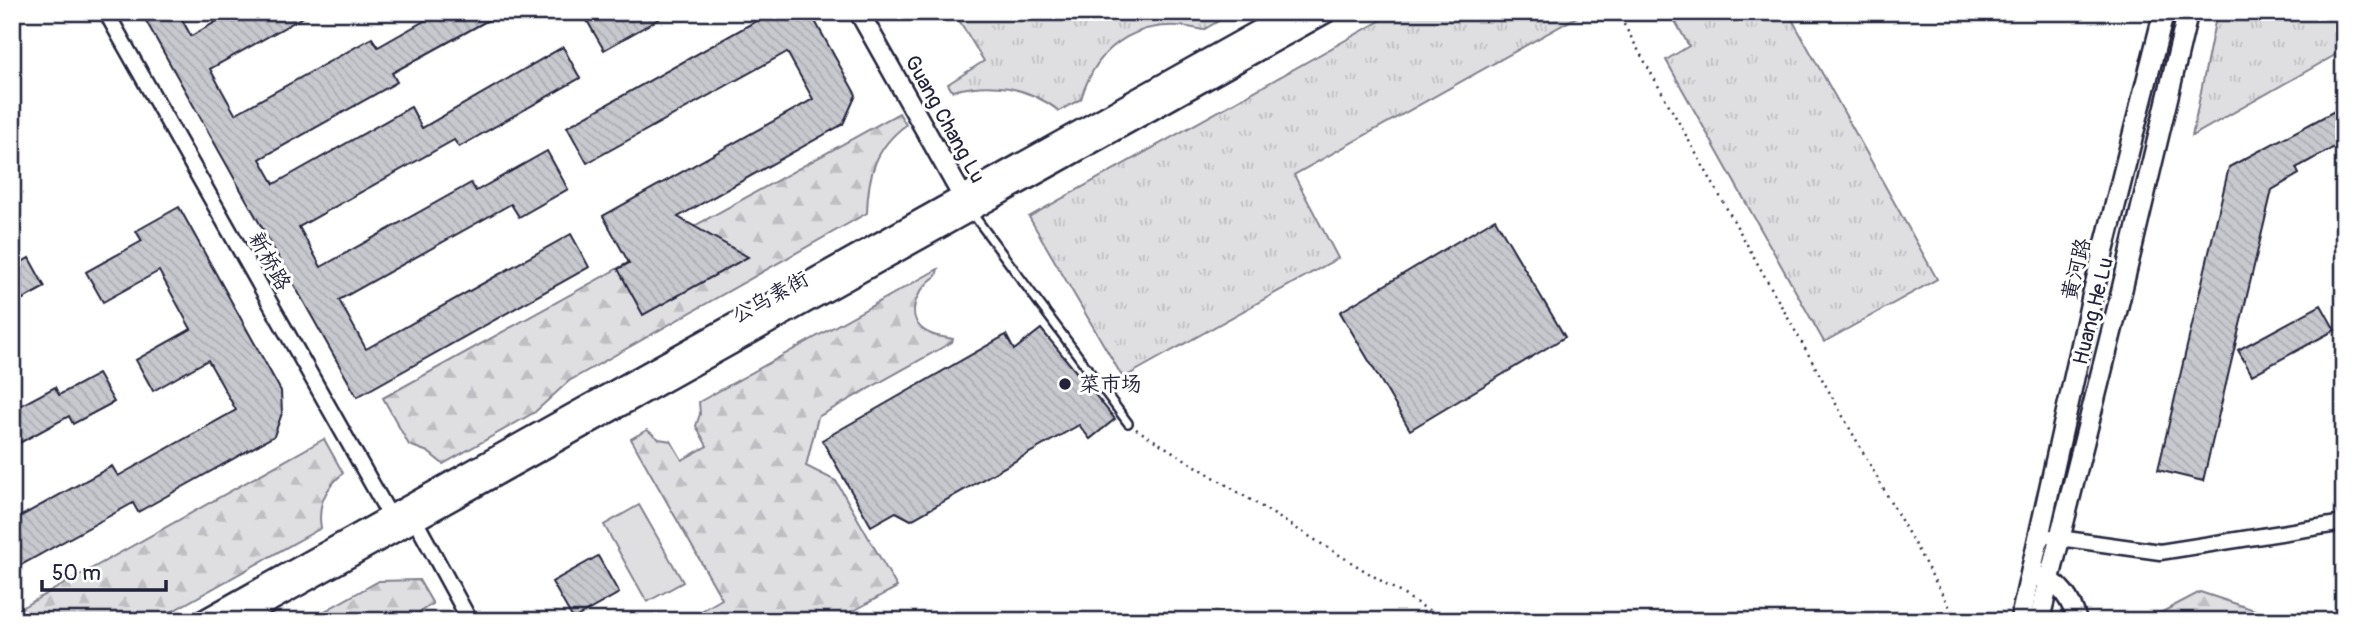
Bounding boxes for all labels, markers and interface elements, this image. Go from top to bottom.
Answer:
street label: Guang Chang Lu [898,51,991,188]
street label: 新桥路 [242,227,297,295]
street label: 黄河路 [2056,235,2097,303]
street label: Huang He Lu [2067,255,2120,368]
street label: 公乌素街 [727,265,814,330]
place label: 菜市场 [1079,371,1142,398]
marker: 菜市场 [1057,376,1073,392]
scale bar [42,549,166,593]
text: 50 m [52,560,101,587]

